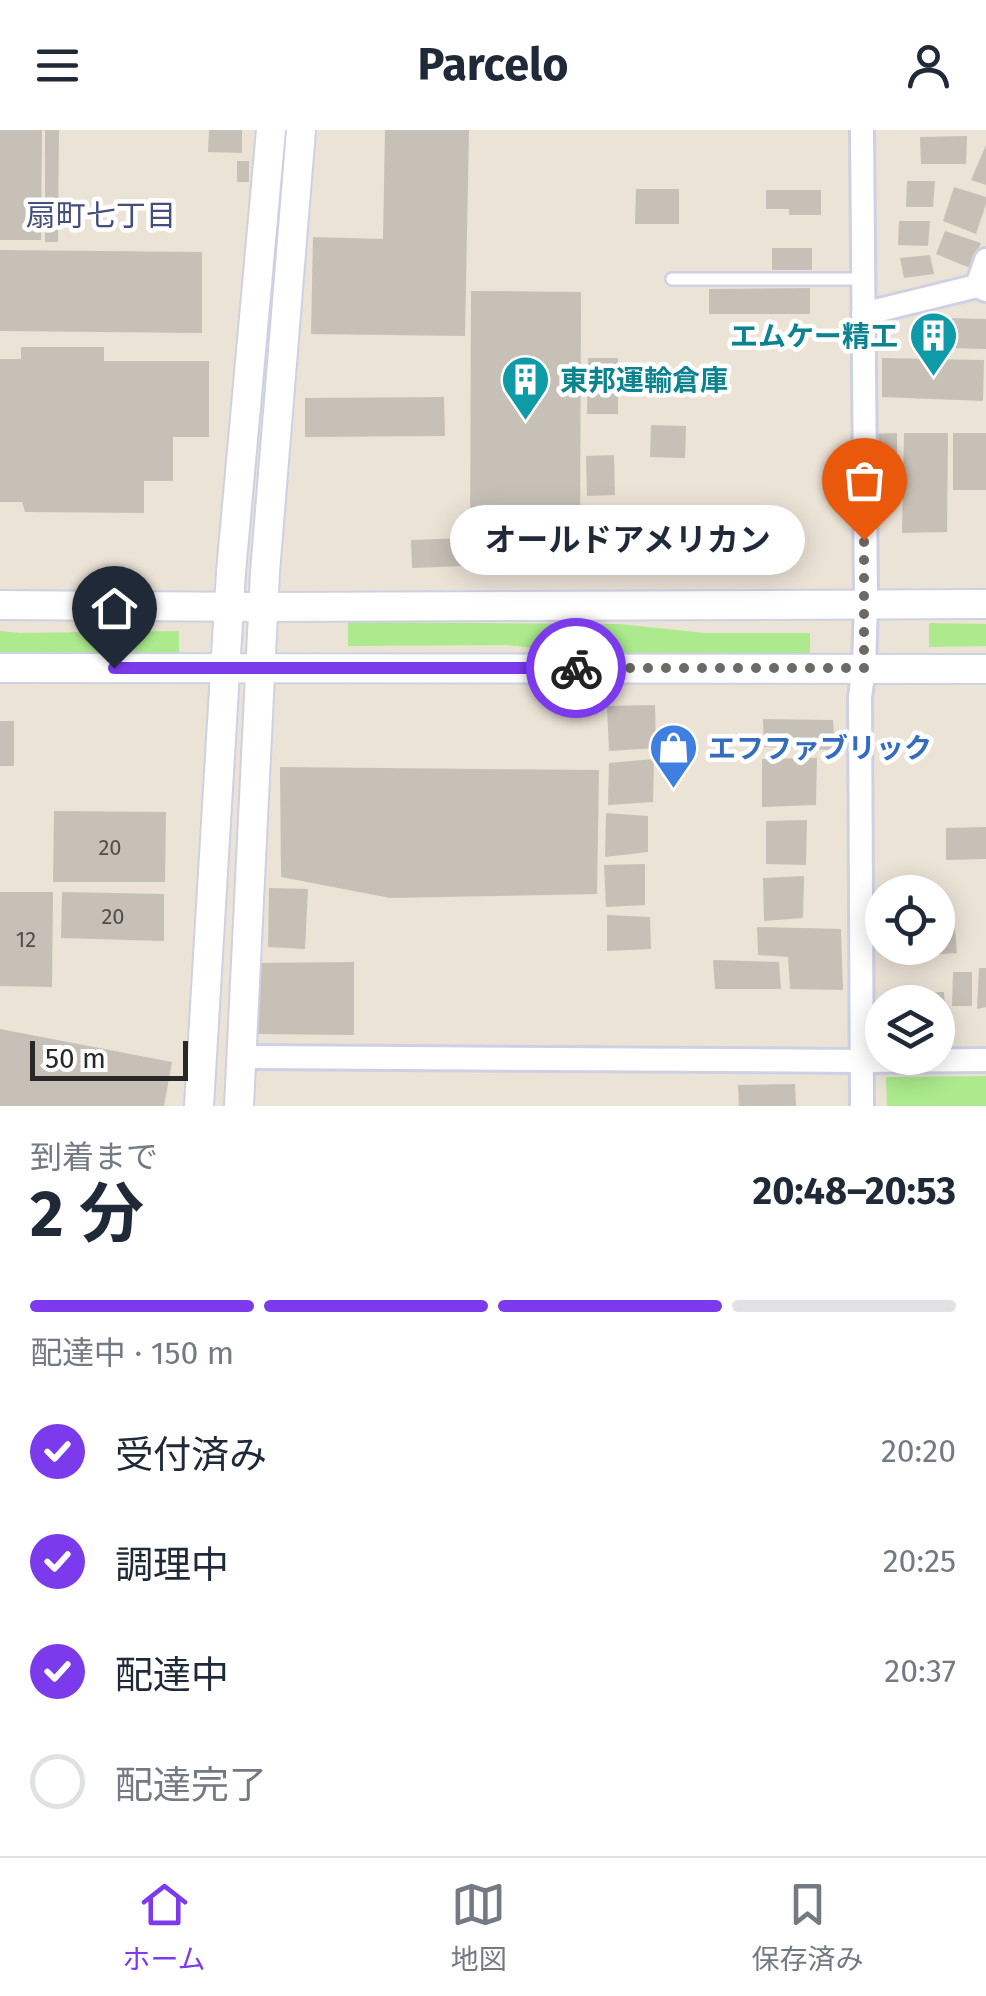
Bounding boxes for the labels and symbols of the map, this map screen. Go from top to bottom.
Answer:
district label: 扇町七丁目 [26,198,176,234]
building icon: エムケー精工 [907,310,959,378]
place label: エムケー精工 [730,320,898,353]
building icon: 東邦運輸倉庫 [499,354,551,422]
place label: 東邦運輸倉庫 [560,364,728,397]
pin [822,438,907,541]
callout: オールドアメリカン [449,505,804,575]
pin [72,566,157,669]
courier [526,618,626,718]
shop icon: エフファブリック [647,722,699,790]
place label: エフファブリック [708,732,932,765]
house number: 20 [98,834,122,861]
house number: 20 [101,903,125,930]
house number: 12 [16,926,36,953]
scale bar [30,1036,188,1080]

